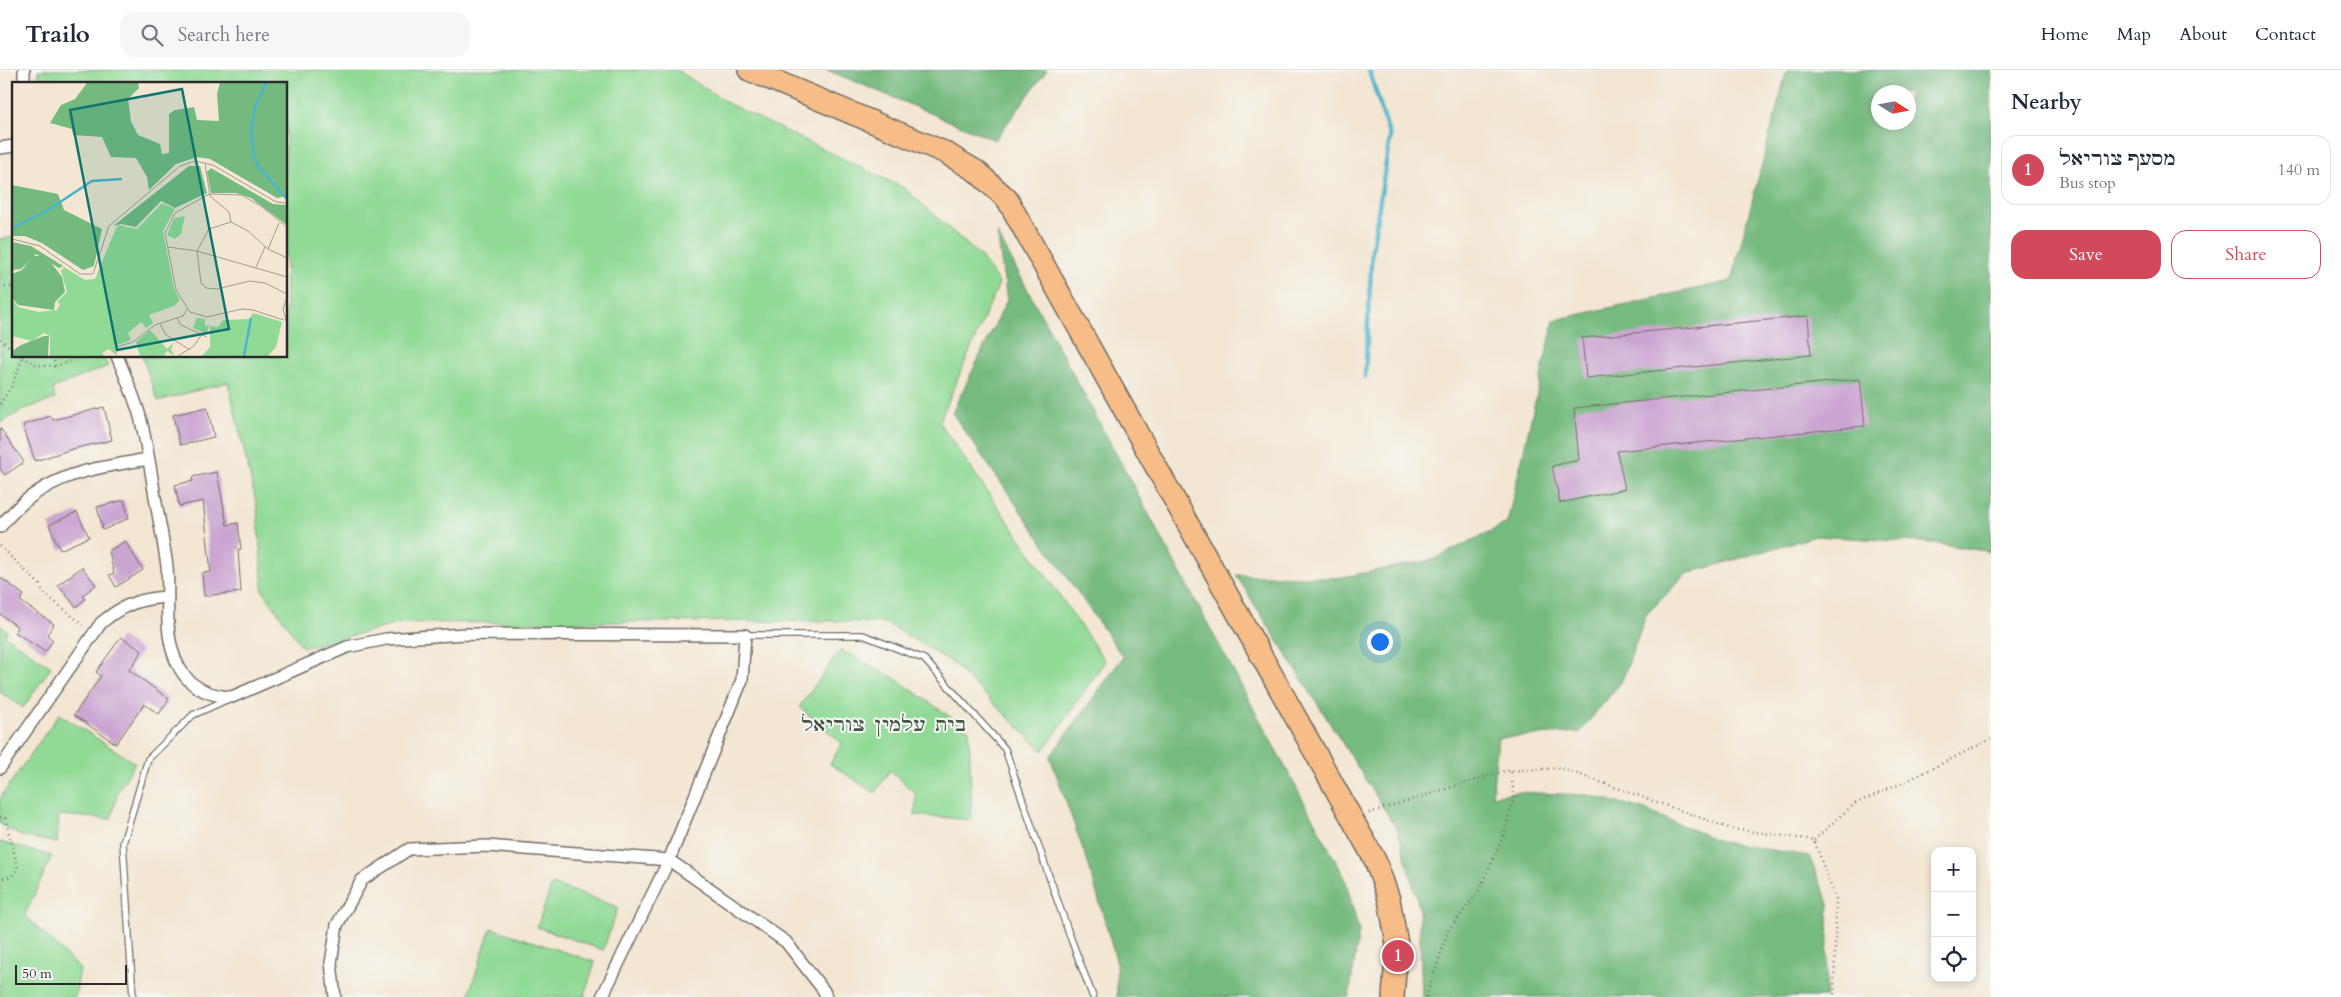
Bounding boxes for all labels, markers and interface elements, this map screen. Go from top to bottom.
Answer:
search box [120,12,470,57]
text: Trailo [25,18,90,51]
icon: search [138,21,166,49]
text: Search here [178,22,270,48]
text: Home [2041,22,2089,47]
text: Map [2117,22,2151,47]
text: About [2179,22,2227,47]
text: Contact [2255,22,2316,47]
inset map [12,82,288,358]
north arrow [1871,85,1916,130]
text: Nearby [2011,88,2082,117]
text: מסעף צוריאל [2059,146,2176,172]
text: 1 [2024,159,2032,181]
text: 140 m [2278,159,2320,181]
text: Bus stop [2059,172,2116,194]
button: Save [2011,230,2161,279]
button: Share [2171,230,2321,279]
your location [1367,629,1393,655]
park label: בית עלמין צוריאל [801,712,967,738]
map controls [1931,847,1976,982]
button: + [1931,847,1976,892]
button: − [1931,892,1976,937]
pin: 1 [1382,937,1414,975]
button: locate [1931,937,1976,982]
scale bar [15,962,128,985]
text: 50 m [22,964,52,983]

